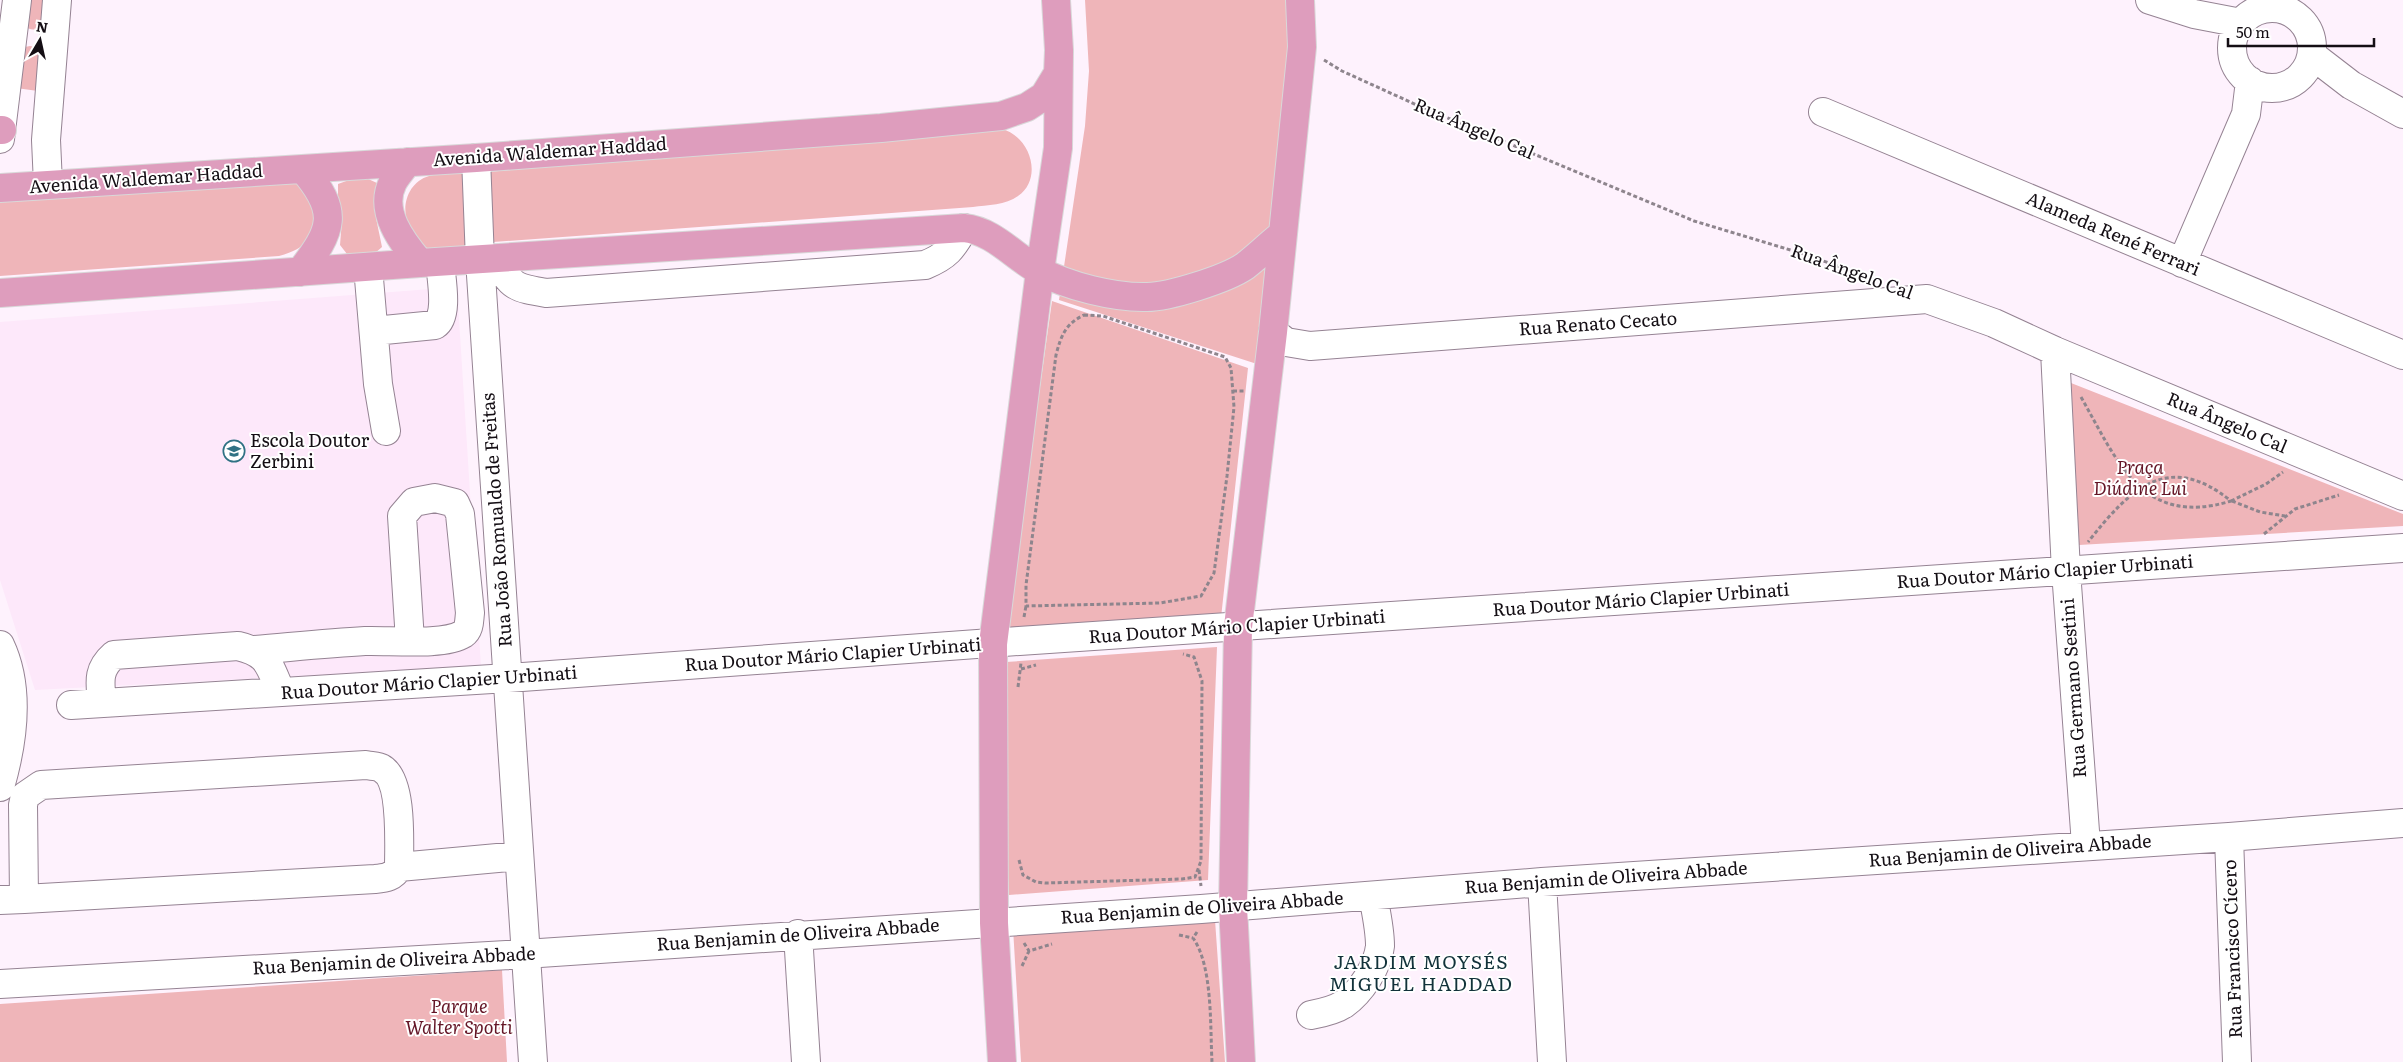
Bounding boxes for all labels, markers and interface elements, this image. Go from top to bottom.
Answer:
north arrow [15,15,65,65]
text: N [35,15,50,37]
scale bar [2228,15,2374,47]
text: 50 m [2236,20,2270,43]
street label: Rua Ângelo Cal [1410,90,1539,165]
street label: Avenida Waldemar Haddad [432,129,668,172]
street label: Avenida Waldemar Haddad [28,156,264,199]
street label: Alameda René Ferrari [2022,184,2205,282]
street label: Rua Ângelo Cal [1787,236,1918,305]
street label: Rua Renato Cecato [1518,303,1678,342]
street label: Rua Ângelo Cal [2163,384,2292,459]
street label: Rua João Romualdo de Freitas [473,392,518,648]
place label: Escola Doutor Zerbini [250,426,370,474]
school or university icon: Escola Doutor Zerbini [222,439,246,463]
park label: Praça Diúdine Lui [2093,453,2187,501]
street label: Rua Doutor Mário Clapier Urbinati [1896,547,2194,594]
street label: Rua Doutor Mário Clapier Urbinati [1492,575,1790,622]
street label: Rua Germano Sestini [2053,597,2092,779]
street label: Rua Doutor Mário Clapier Urbinati [1088,602,1386,649]
street label: Rua Doutor Mário Clapier Urbinati [684,630,982,677]
street label: Rua Doutor Mário Clapier Urbinati [280,658,578,705]
street label: Rua Benjamin de Oliveira Abbade [1868,826,2152,873]
street label: Rua Benjamin de Oliveira Abbade [1464,853,1748,900]
street label: Rua Francisco Cícero [2215,859,2248,1039]
street label: Rua Benjamin de Oliveira Abbade [1060,883,1344,930]
street label: Rua Benjamin de Oliveira Abbade [656,910,940,957]
street label: Rua Benjamin de Oliveira Abbade [252,939,536,980]
district label: JARDIM MOYSÉS MIGUEL HADDAD [1329,947,1513,997]
park label: Parque Walter Spotti [405,992,513,1040]

